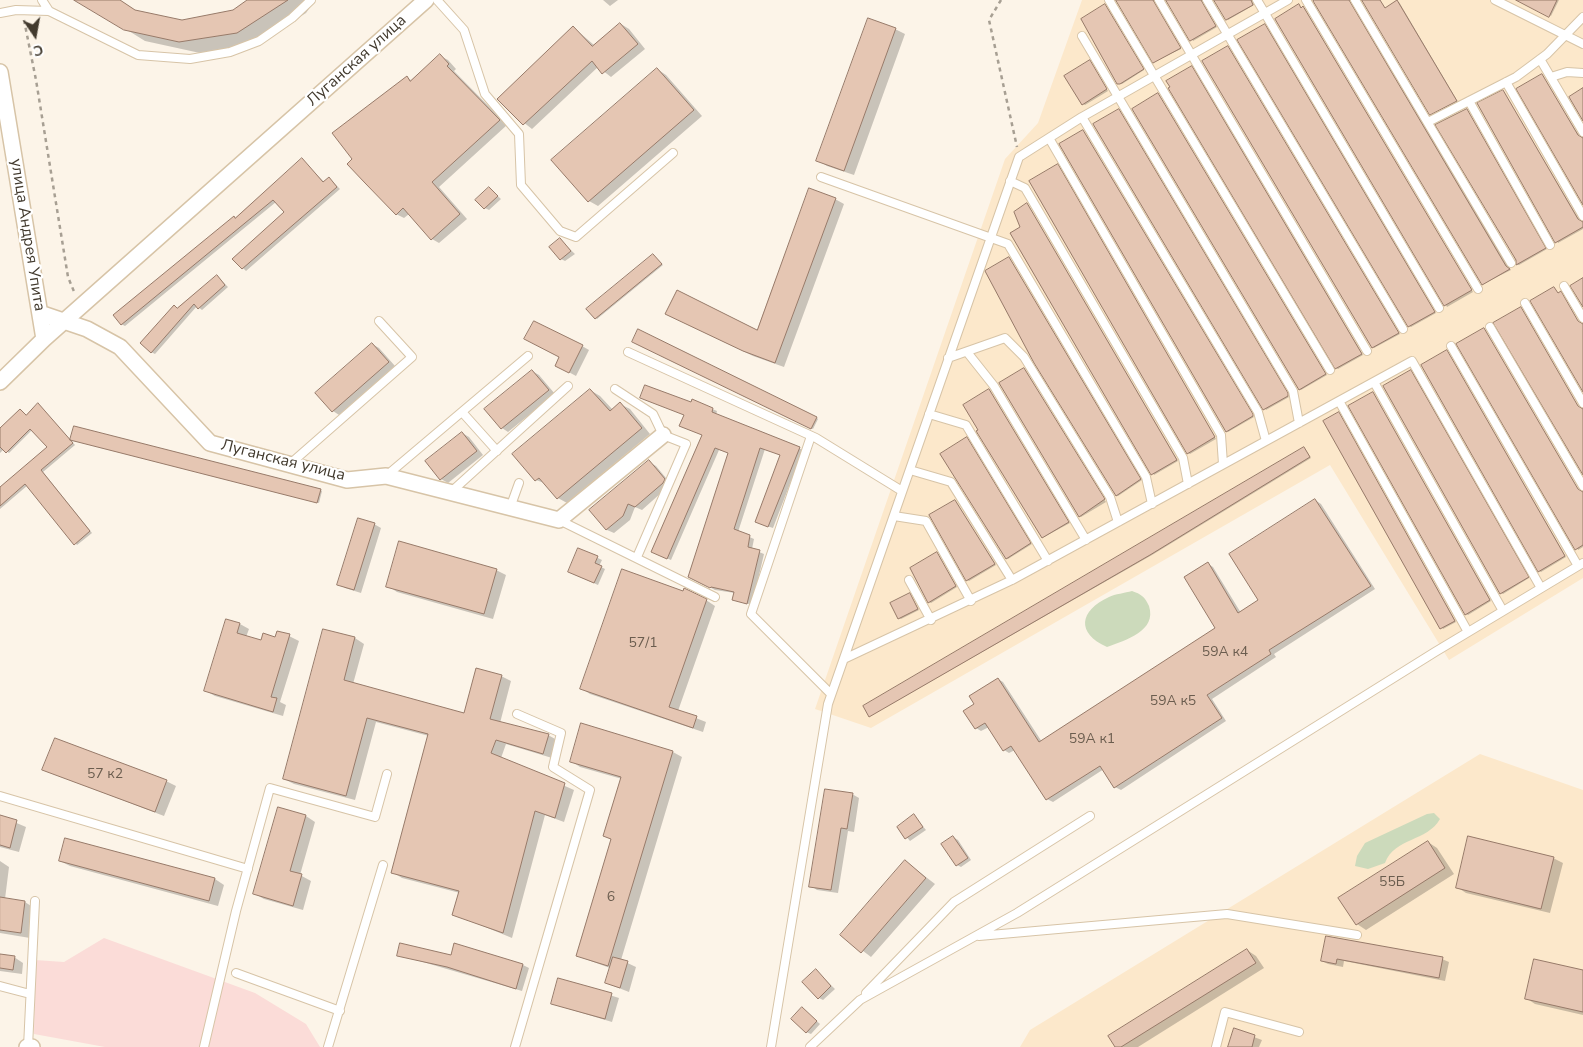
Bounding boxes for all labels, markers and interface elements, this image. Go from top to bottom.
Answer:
north arrow [10,10,60,60]
street label: Луганская улица [303,11,411,111]
text: С [32,40,45,60]
street label: улица Андрея Упита [5,157,49,313]
street label: Луганская улица [219,436,347,486]
house number: 57/1 [628,636,658,652]
house number: 59А к4 [1202,645,1248,661]
house number: 59А к5 [1150,694,1196,710]
house number: 59А к1 [1069,732,1115,748]
house number: 57 к2 [87,767,123,783]
house number: 55Б [1379,875,1405,891]
house number: 6 [607,890,615,906]

